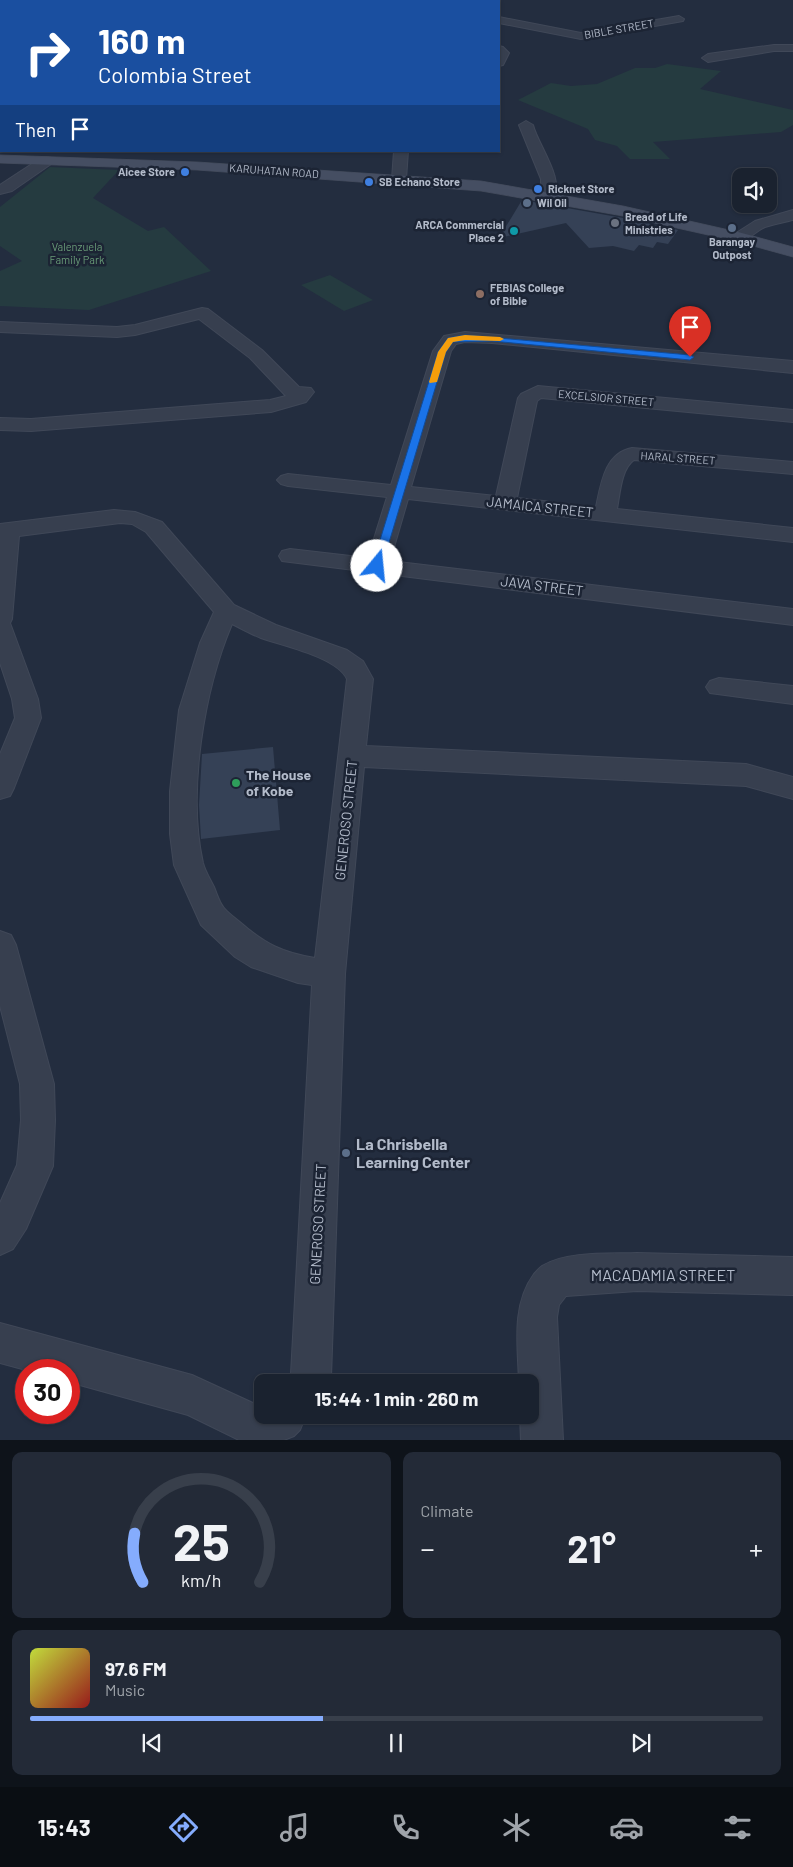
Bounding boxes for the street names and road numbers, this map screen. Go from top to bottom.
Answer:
street label: BIBLE STREET [583,16,655,41]
street label: KARUHATAN ROAD [229,161,319,180]
street label: EXCELSIOR STREET [557,387,655,408]
street label: HARAL STREET [640,448,716,467]
street label: JAMAICA STREET [486,492,595,521]
street label: JAVA STREET [500,572,584,599]
street label: GENEROSO STREET [331,759,360,881]
street label: GENEROSO STREET [306,1163,329,1285]
street label: MACADAMIA STREET [591,1265,735,1284]

